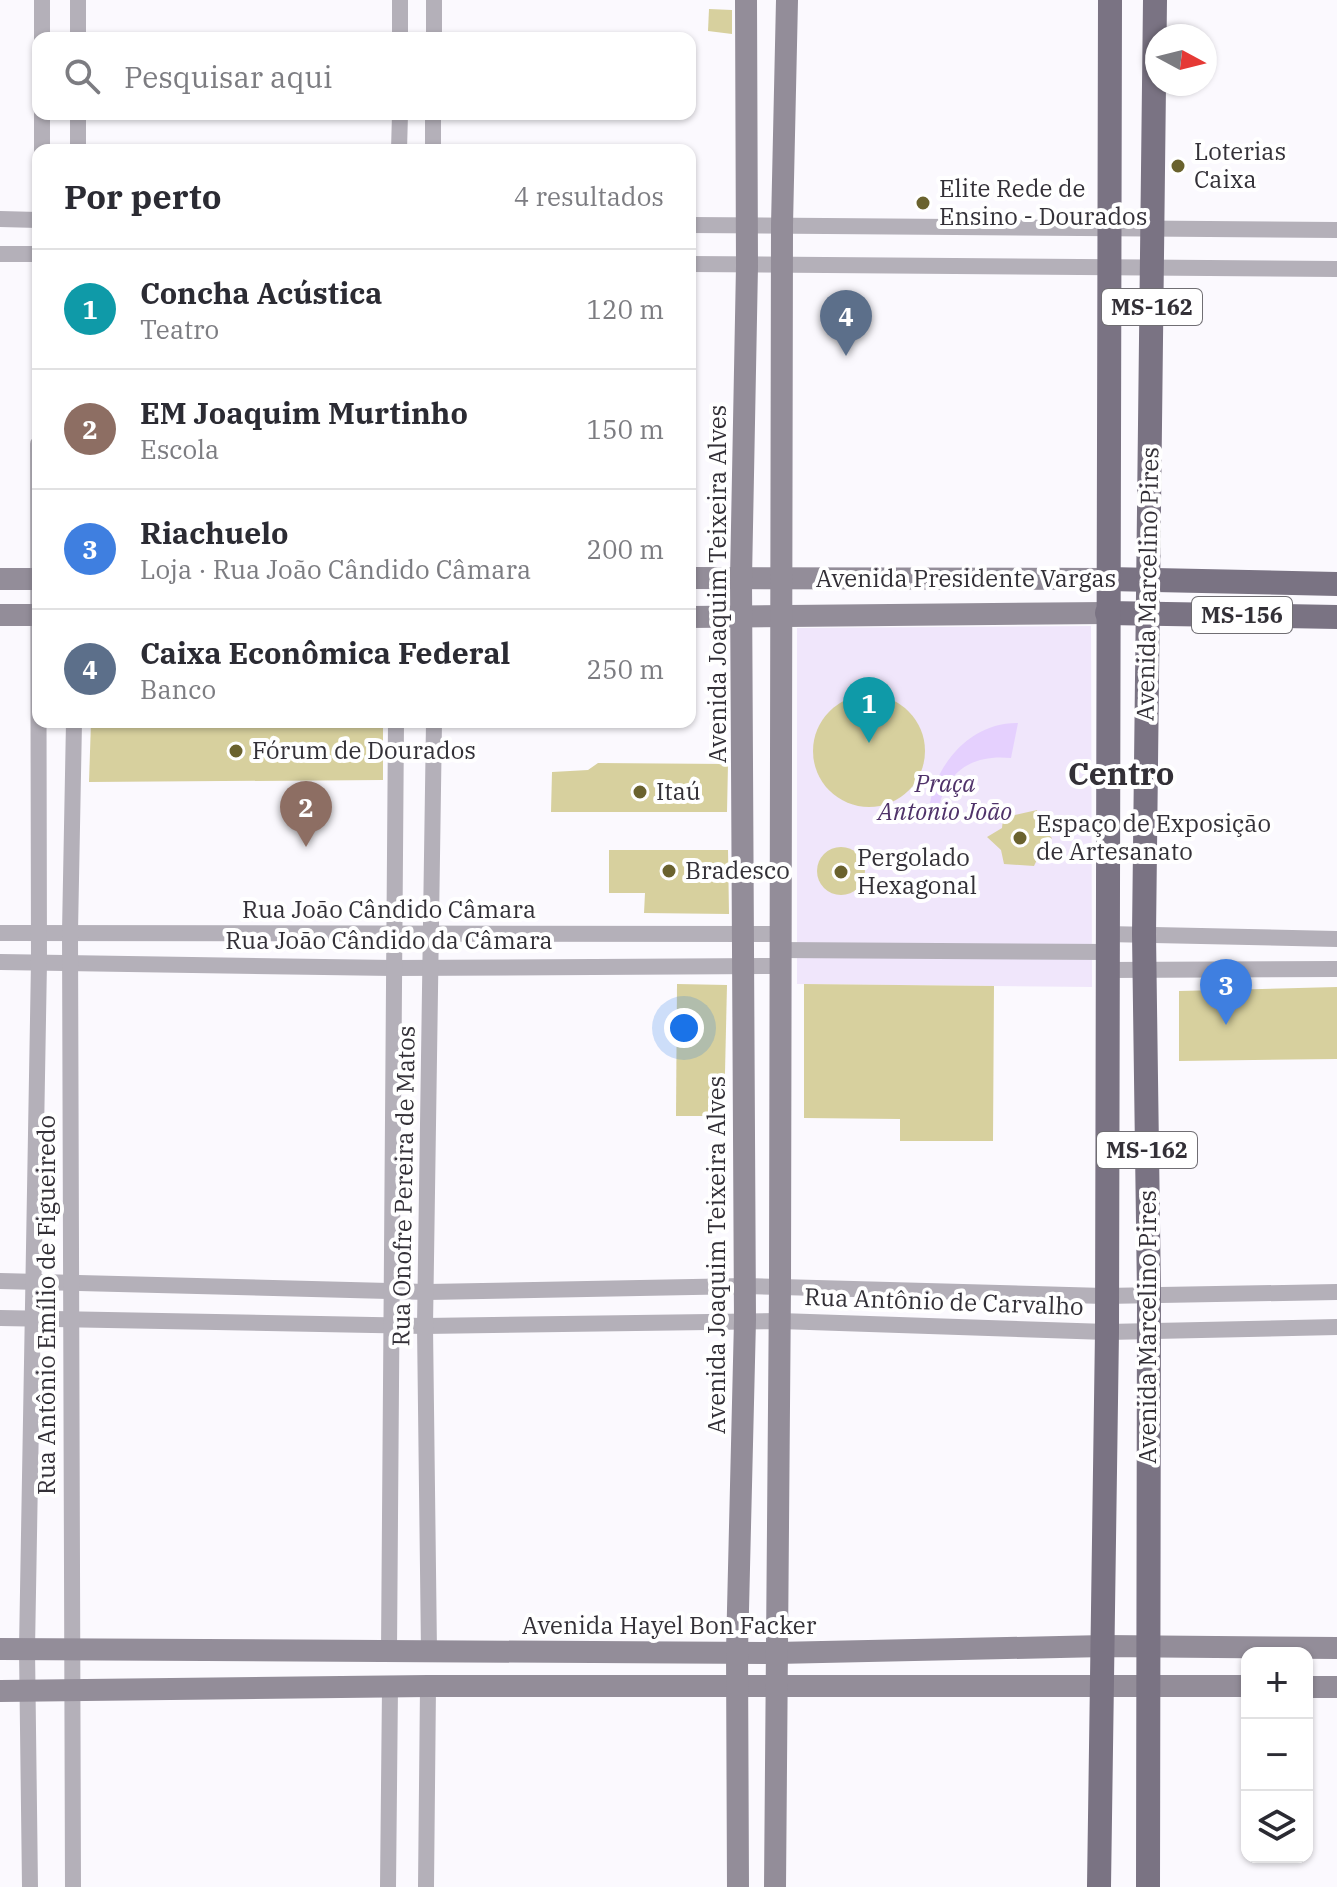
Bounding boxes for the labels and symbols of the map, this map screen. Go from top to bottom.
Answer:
north arrow [1145,24,1217,96]
place label: Loterias Caixa [1194,135,1286,195]
marker: Loterias Caixa [1169,157,1187,175]
place label: Elite Rede de Ensino - Dourados [939,172,1147,232]
marker: Elite Rede de Ensino - Dourados [914,194,932,212]
road number: MS-162 [1102,289,1202,325]
pin: 4 [820,290,872,356]
street label: Avenida Joaquim Teixeira Alves [701,405,733,763]
street label: Avenida Marcelino Pires [1129,447,1165,721]
street label: Avenida Presidente Vargas [816,562,1116,594]
road number: MS-156 [1192,597,1292,633]
pin: 1 [843,677,895,743]
place label: Fórum de Dourados [252,734,476,766]
marker: Fórum de Dourados [227,742,245,760]
district label: Centro [1068,752,1174,794]
park label: Praça Antonio João [876,767,1012,827]
place label: Itaú [656,775,701,807]
pin: 2 [280,781,332,847]
marker: Itaú [631,783,649,801]
place label: Espaço de Exposição de Artesanato [1036,807,1271,867]
marker: Espaço de Exposição de Artesanato [1011,829,1029,847]
place label: Pergolado Hexagonal [857,841,977,901]
place label: Bradesco [685,854,790,886]
marker: Bradesco [660,862,678,880]
marker: Pergolado Hexagonal [832,863,850,881]
street label: Rua João Cândido Câmara [242,893,536,925]
street label: Rua João Cândido da Câmara [225,924,553,956]
pin: 3 [1200,959,1252,1025]
your location [664,1008,704,1048]
street label: Rua Onofre Pereira de Matos [384,1025,422,1347]
street label: Avenida Joaquim Teixeira Alves [700,1076,732,1434]
street label: Rua Antônio Emílio de Figueiredo [30,1115,62,1495]
road number: MS-162 [1097,1132,1197,1168]
street label: Avenida Marcelino Pires [1131,1190,1163,1464]
street label: Rua Antônio de Carvalho [804,1280,1084,1322]
street label: Avenida Hayel Bon Facker [522,1609,817,1641]

